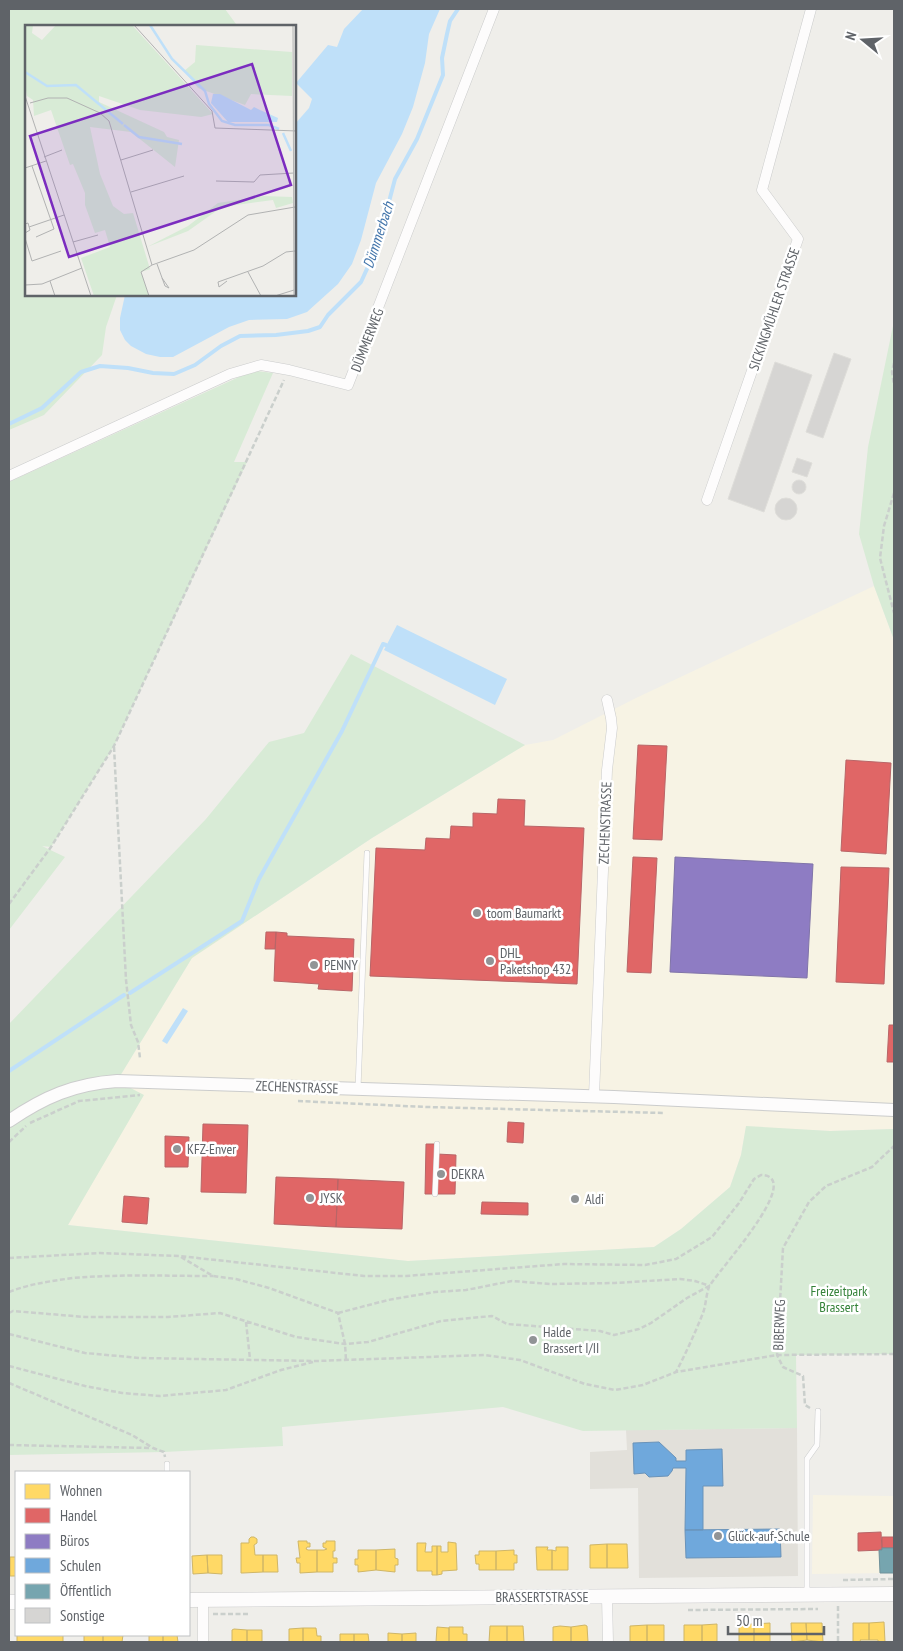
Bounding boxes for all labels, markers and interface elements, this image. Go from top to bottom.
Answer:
north arrow [838,15,888,65]
inset map [25,25,296,296]
text: N [841,30,860,42]
water label: Dümmerbach [358,198,398,271]
street label: SICKINGMÜHLER STRASSE [745,245,803,373]
street label: DÜMMERWEG [347,305,387,375]
street label: ZECHENSTRASSE [595,781,615,865]
place label: toom Baumarkt [487,904,561,922]
marker: toom Baumarkt [471,907,483,919]
place label: DHL Paketshop 432 [500,944,571,978]
marker: DHL Paketshop 432 [484,955,496,967]
place label: PENNY [324,956,358,974]
marker: PENNY [308,959,320,971]
street label: ZECHENSTRASSE [255,1077,339,1097]
place label: KFZ-Enver [187,1140,236,1158]
marker: KFZ-Enver [171,1143,183,1155]
place label: DEKRA [451,1165,485,1183]
marker: DEKRA [435,1168,447,1180]
place label: JYSK [319,1189,343,1207]
place label: Aldi [585,1190,604,1208]
marker: JYSK [304,1192,316,1204]
marker: Aldi [569,1193,581,1205]
park label: Freizeitpark Brassert [811,1282,868,1316]
street label: BIBERWEG [769,1299,789,1351]
place label: Halde Brassert I/II [543,1323,599,1357]
marker: Halde Brassert I/II [527,1334,539,1346]
legend [15,1471,190,1636]
text: Wohnen [60,1481,102,1500]
text: Handel [60,1506,97,1525]
place label: Glück-auf-Schule [728,1527,810,1545]
marker: Glück-auf-Schule [712,1530,724,1542]
text: Büros [60,1531,89,1550]
text: Schulen [60,1556,101,1575]
text: Öffentlich [60,1581,111,1600]
street label: BRASSERTSTRASSE [495,1588,589,1606]
scale bar [728,1604,824,1636]
text: Sonstige [60,1606,105,1625]
text: 50 m [736,1611,762,1630]

